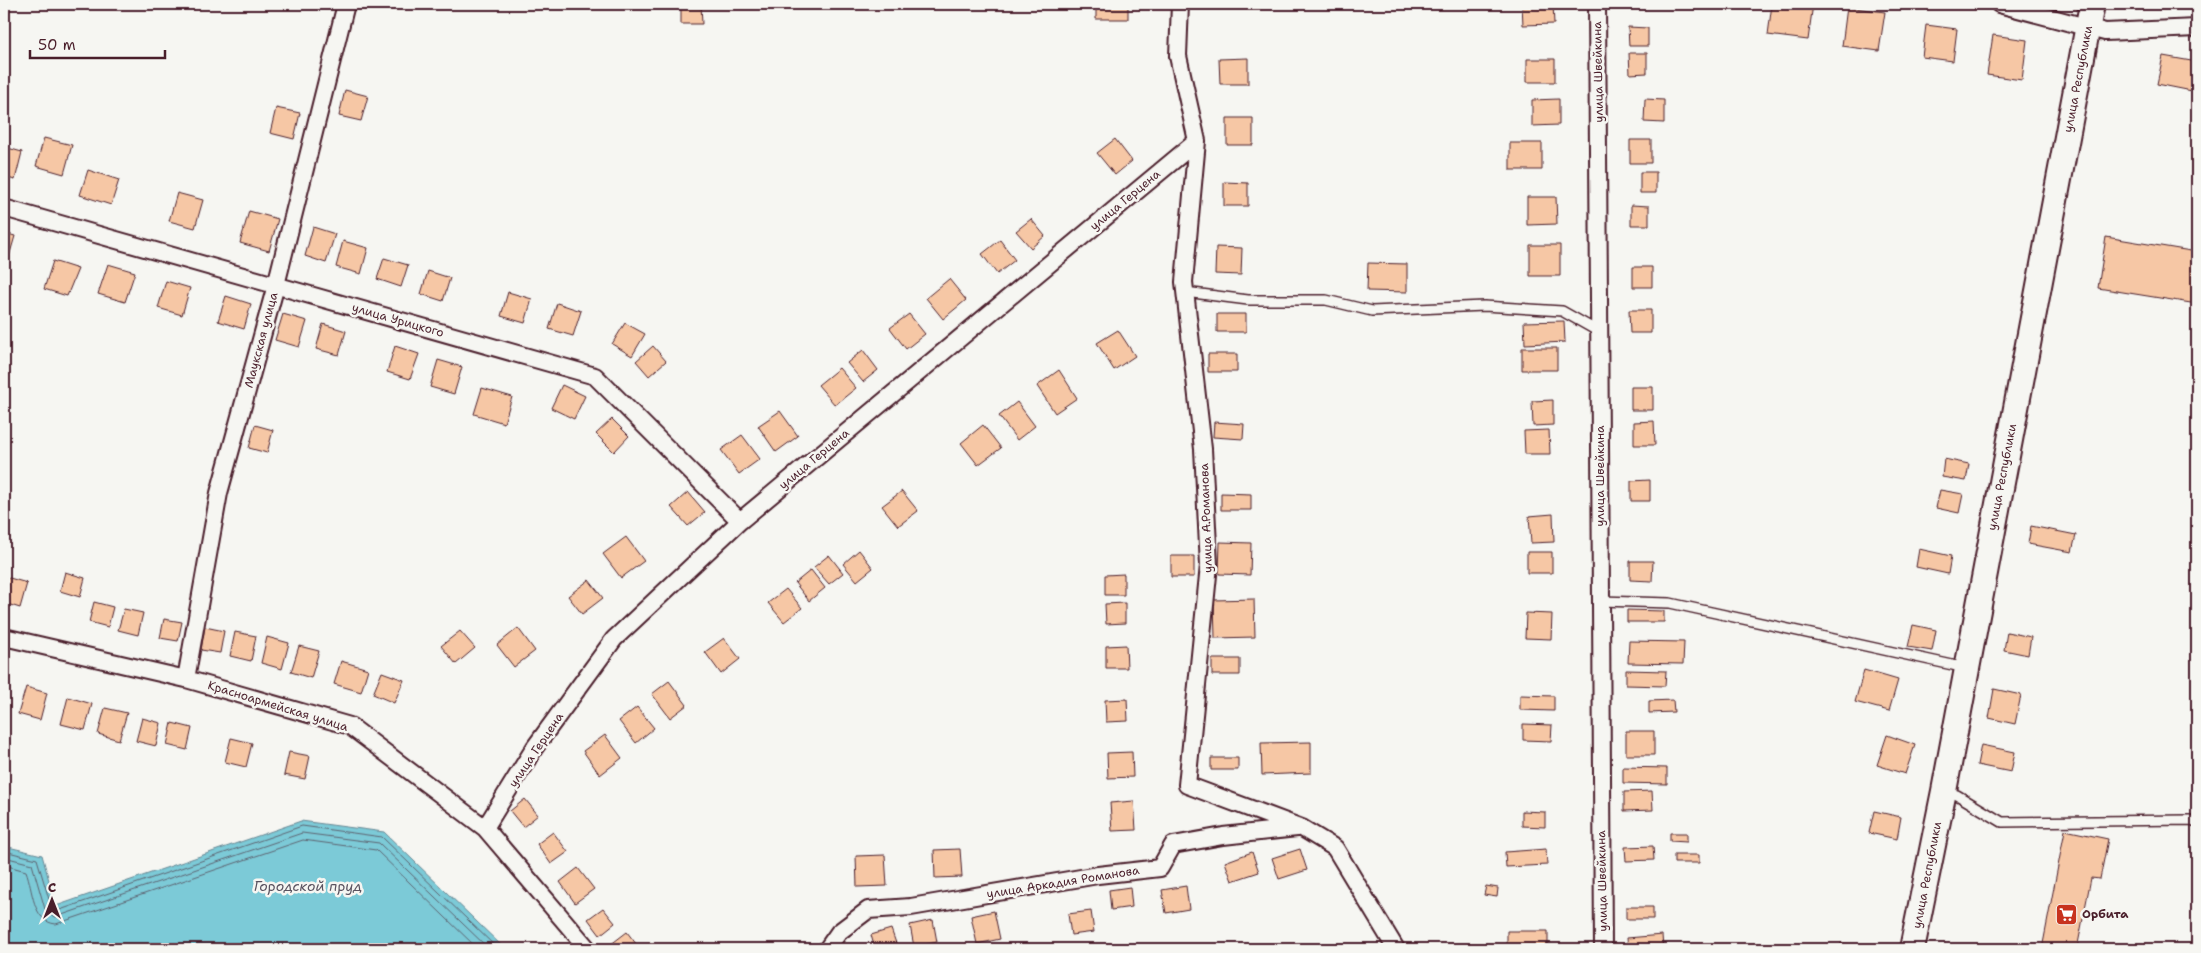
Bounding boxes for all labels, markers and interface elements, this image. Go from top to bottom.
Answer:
street label: улица Швейкина [1589,21,1607,123]
street label: улица Республики [2060,24,2096,134]
scale bar [30,28,165,60]
text: 50 m [38,35,76,55]
street label: улица Герцена [1087,166,1164,234]
street label: Маукская улица [241,290,282,390]
street label: улица Урицкого [350,299,446,341]
street label: улица Республики [1984,422,2020,532]
street label: улица Герцена [776,425,853,493]
street label: улица Швейкина [1592,425,1608,527]
street label: улица А.Романова [1196,462,1216,573]
street label: Красноармейская улица [206,677,351,735]
street label: улица Герцена [505,709,567,791]
street label: улица Республики [1909,820,1945,930]
street label: улица Швейкина [1593,830,1611,932]
street label: улица Аркадия Романова [985,862,1141,902]
north arrow [28,876,78,926]
water label: Городской пруд [254,877,362,895]
text: С [48,878,56,896]
supermarket icon: Орбита [2054,902,2078,926]
place label: Орбита [2082,906,2129,922]

